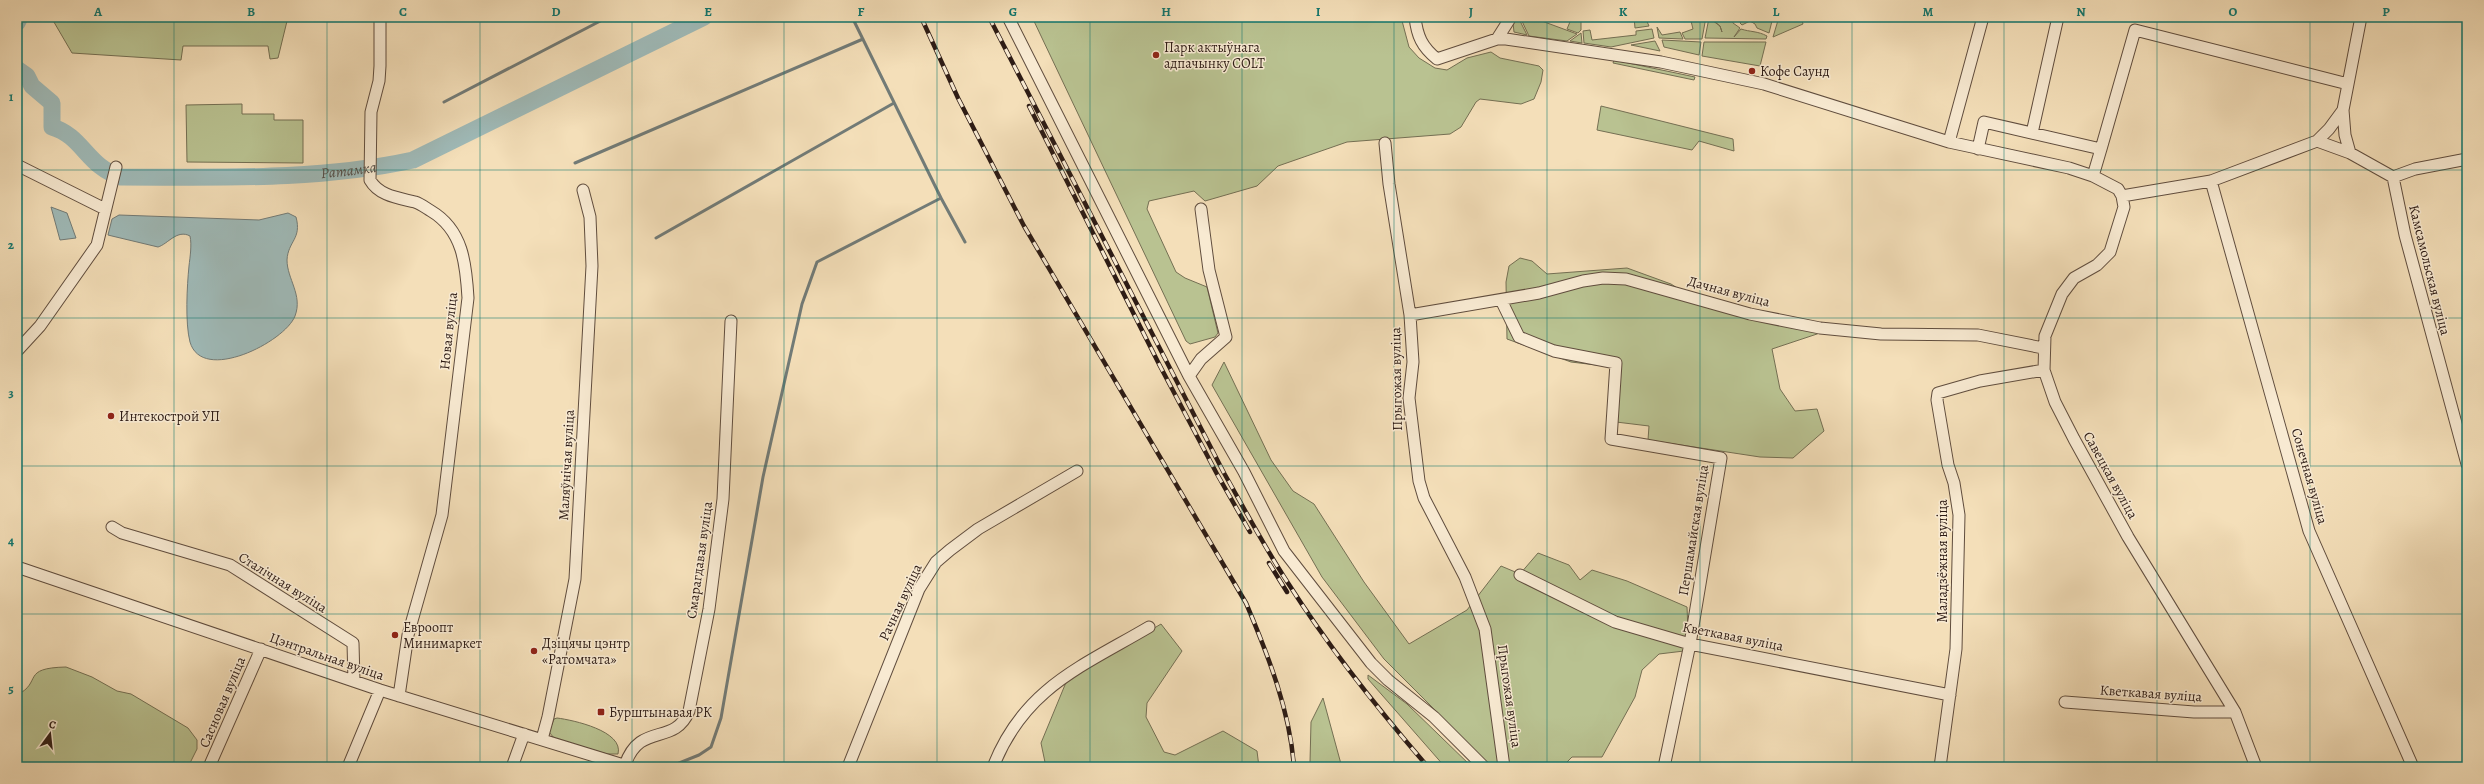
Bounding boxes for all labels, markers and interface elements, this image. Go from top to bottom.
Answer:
text: A [93,3,103,20]
text: B [247,3,255,20]
text: C [399,3,407,20]
text: D [551,3,561,20]
text: E [704,3,712,20]
text: F [858,3,865,20]
text: G [1009,3,1017,20]
text: H [1161,3,1171,20]
text: I [1316,3,1321,20]
text: J [1469,3,1473,20]
text: K [1619,3,1628,20]
text: L [1773,3,1780,20]
text: M [1923,3,1934,20]
text: N [2076,3,2086,20]
text: O [2229,3,2238,20]
text: P [2382,3,2390,20]
place label: Парк актыўнага адпачынку COLT [1164,38,1265,73]
marker: Парк актыўнага адпачынку COLT [1151,50,1161,60]
place label: Кофе Саунд [1760,62,1830,81]
marker: Кофе Саунд [1747,66,1757,76]
text: 1 [9,88,14,105]
water label: Ратамка [320,157,378,183]
street label: Камсамольская вуліца [2404,203,2455,338]
text: 2 [8,236,15,253]
street label: Дачная вуліца [1686,271,1773,312]
street label: Новая вуліца [435,291,462,371]
street label: Прыгожая вуліца [1386,326,1407,431]
text: 3 [8,384,14,401]
place label: Интекострой УП [119,407,220,426]
street label: Маляўнічая вуліца [554,408,579,521]
marker: Интекострой УП [106,411,116,421]
street label: Сонечная вуліца [2287,426,2332,527]
street label: Савецкая вуліца [2079,428,2143,523]
street label: Першамайская вуліца [1674,463,1713,597]
street label: Маладзёжная вуліца [1933,499,1952,623]
street label: Смарагдавая вуліца [682,500,717,620]
text: 4 [8,532,14,549]
street label: Сталічная вуліца [235,548,331,618]
street label: Рачная вуліца [874,560,927,644]
street label: Кветкавая вуліца [1681,617,1786,656]
place label: Евроопт Минимаркет [403,618,482,653]
street label: Цэнтральная вуліца [267,628,387,685]
marker: Евроопт Минимаркет [390,630,400,640]
place label: Дзіцячы цэнтр «Ратомчата» [542,634,630,669]
street label: Прыгожая вуліца [1493,643,1526,749]
marker: Дзіцячы цэнтр «Ратомчата» [529,646,539,656]
street label: Сасновая вуліца [195,653,250,751]
text: 5 [8,680,14,697]
street label: Кветкавая вуліца [2099,680,2203,707]
place label: Бурштынавая РК [609,703,712,722]
marker: Бурштынавая РК [596,707,606,717]
north arrow [30,714,70,754]
text: С [47,717,58,733]

